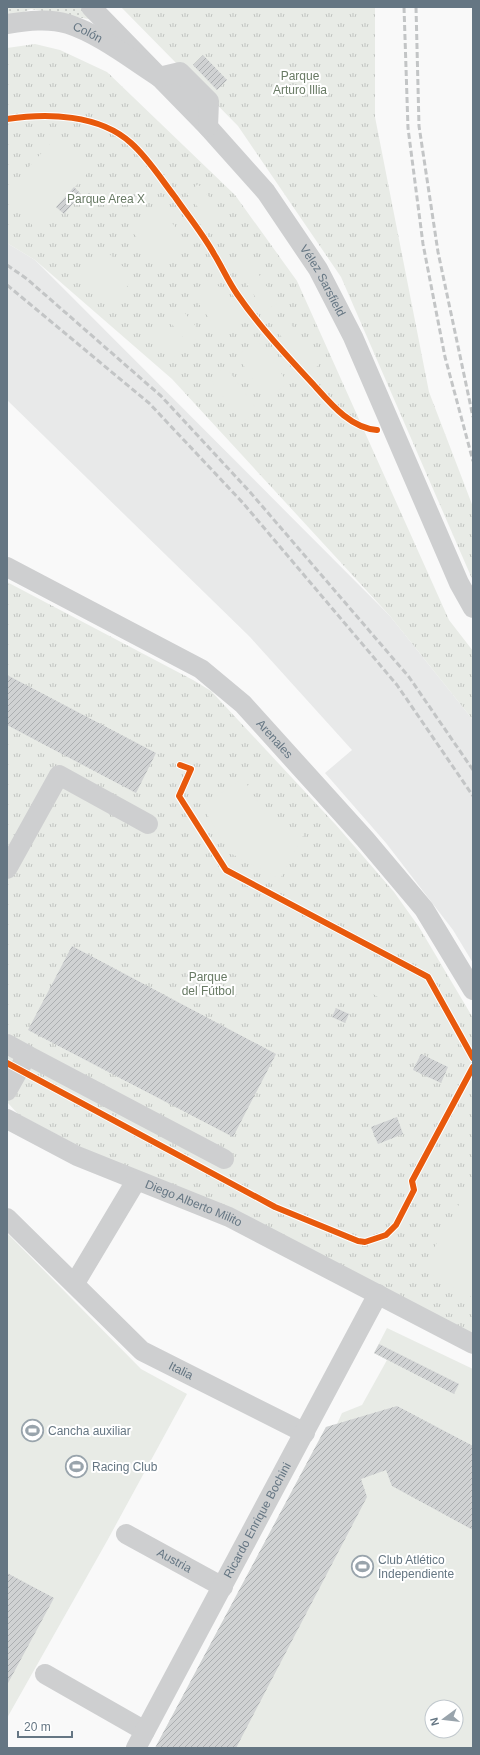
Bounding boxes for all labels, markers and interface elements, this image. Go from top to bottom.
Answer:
street label: Colón [71,19,105,46]
park label: Parque Arturo Illia [273,69,327,97]
park label: Parque Area X [67,192,145,206]
street label: Vélez Sarsfield [297,242,348,319]
street label: Arenales [254,717,296,761]
park label: Parque del Fútbol [182,970,234,998]
street label: Diego Alberto Milito [143,1177,245,1230]
street label: Italia [166,1359,196,1383]
sports icon: Cancha auxiliar [19,1418,45,1444]
place label: Cancha auxiliar [48,1424,131,1438]
sports icon: Racing Club [64,1454,90,1480]
place label: Racing Club [92,1460,158,1474]
street label: Ricardo Enrique Bochini [221,1460,294,1581]
street label: Austria [154,1545,194,1576]
place label: Club Atlético Independiente [378,1553,454,1581]
sports icon: Club Atlético Independiente [349,1554,375,1580]
north arrow [424,1699,464,1739]
scale bar [18,1713,72,1739]
text: N [428,1716,441,1727]
text: 20 m [24,1720,51,1734]

